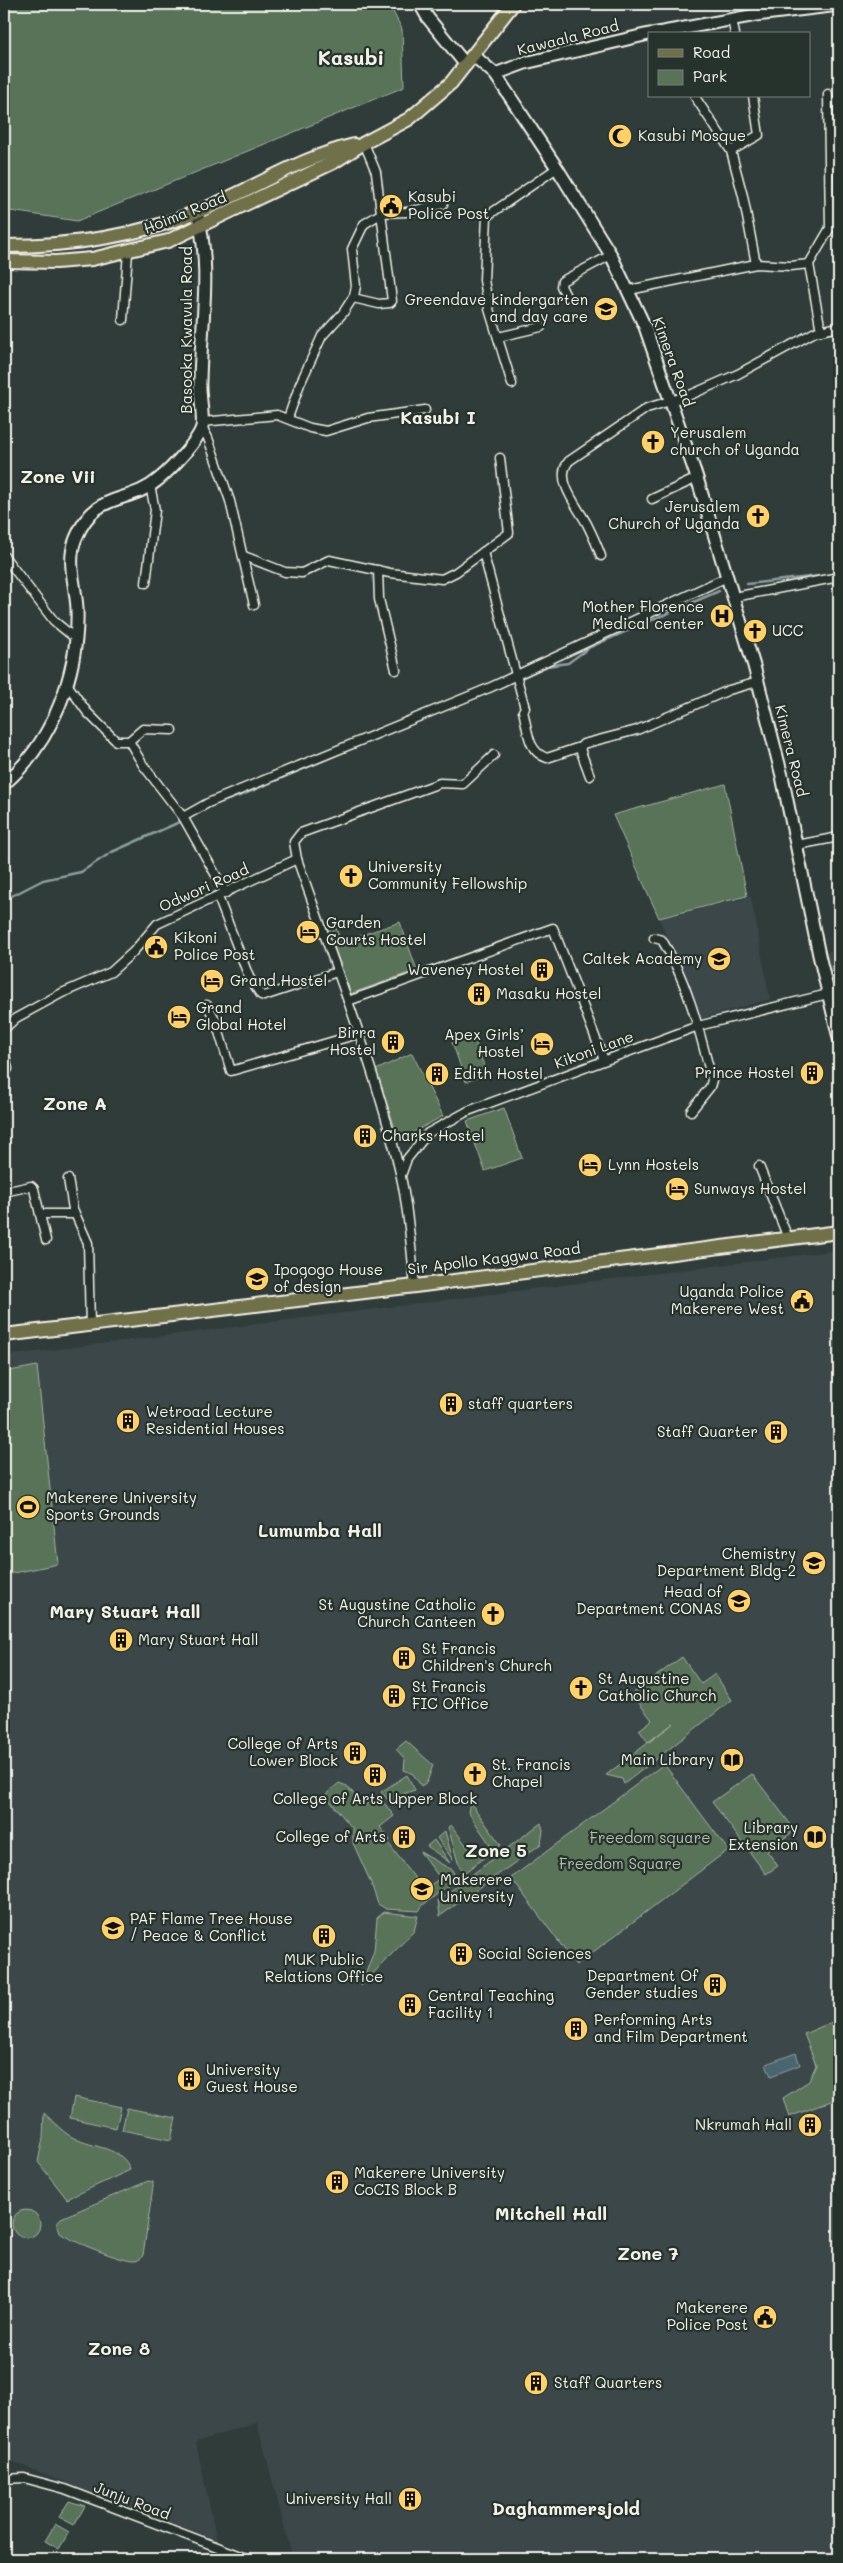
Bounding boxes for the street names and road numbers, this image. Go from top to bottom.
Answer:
street label: Kawaala Road [515,15,621,59]
street label: Hoima Road [140,186,229,238]
street label: Basooka Kwavula Road [176,246,196,414]
street label: Kimera Road [648,314,699,409]
street label: Kimera Road [771,703,813,799]
street label: Odwori Road [156,858,252,916]
street label: Kikoni Lane [551,1025,636,1073]
street label: Sir Apollo Kaggwa Road [406,1237,582,1279]
street label: Junju Road [91,2476,173,2524]

